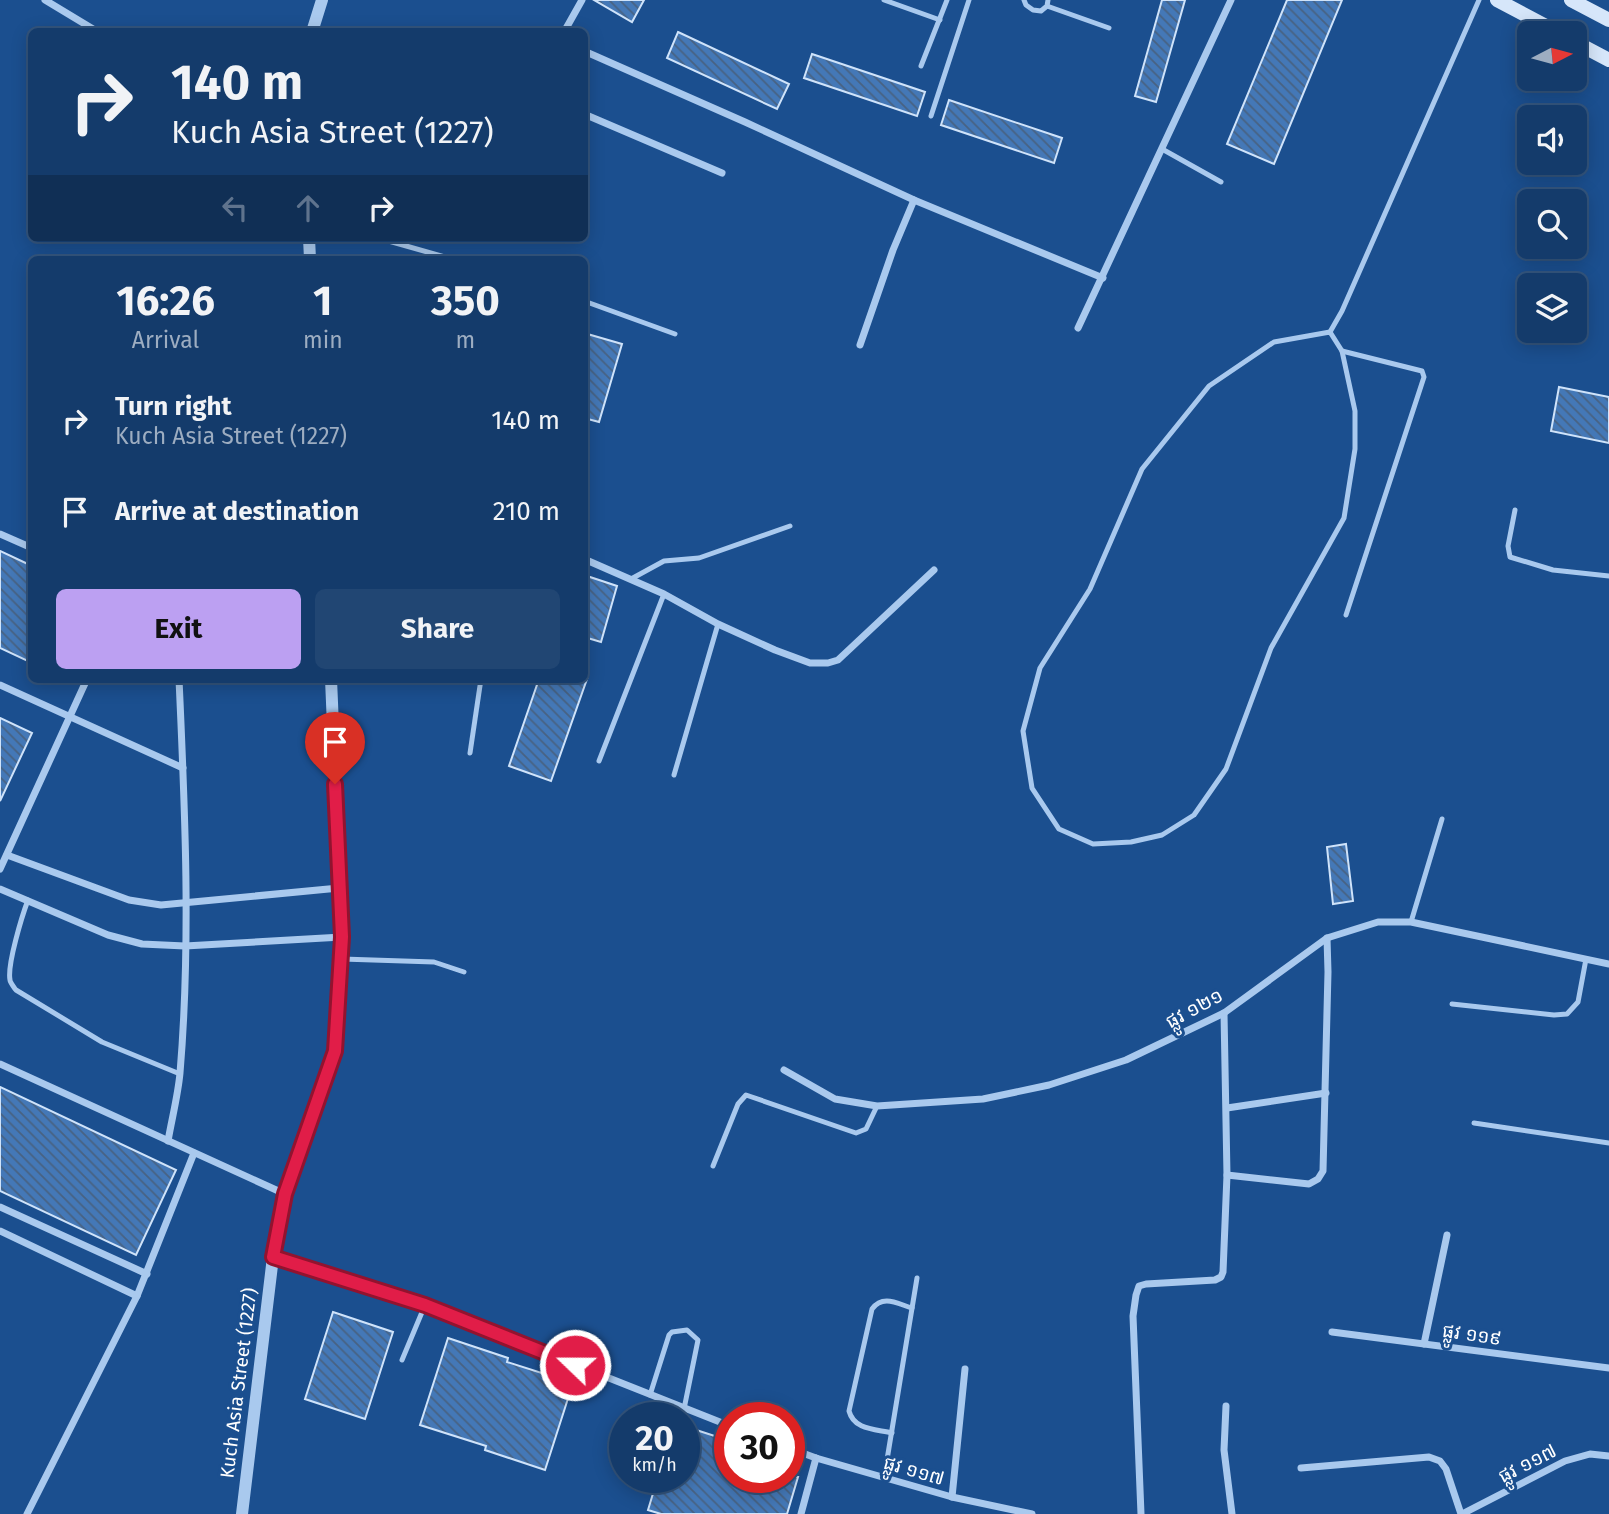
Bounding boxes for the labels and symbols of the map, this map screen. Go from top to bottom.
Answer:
north arrow [1517,21,1587,91]
pin [305,712,365,784]
street label: ផ្លូវ ១២១ [1162,984,1230,1038]
street label: Kuch Asia Street (1227) [215,1287,262,1480]
street label: ផ្លូវ ១១៩ [1440,1319,1503,1356]
position arrow [538,1328,612,1402]
speed limit sign: 30 [714,1402,805,1493]
street label: ផ្លូវ ១១៧ [1494,1439,1563,1493]
street label: ផ្លូវ ១១៧ [879,1451,947,1496]

